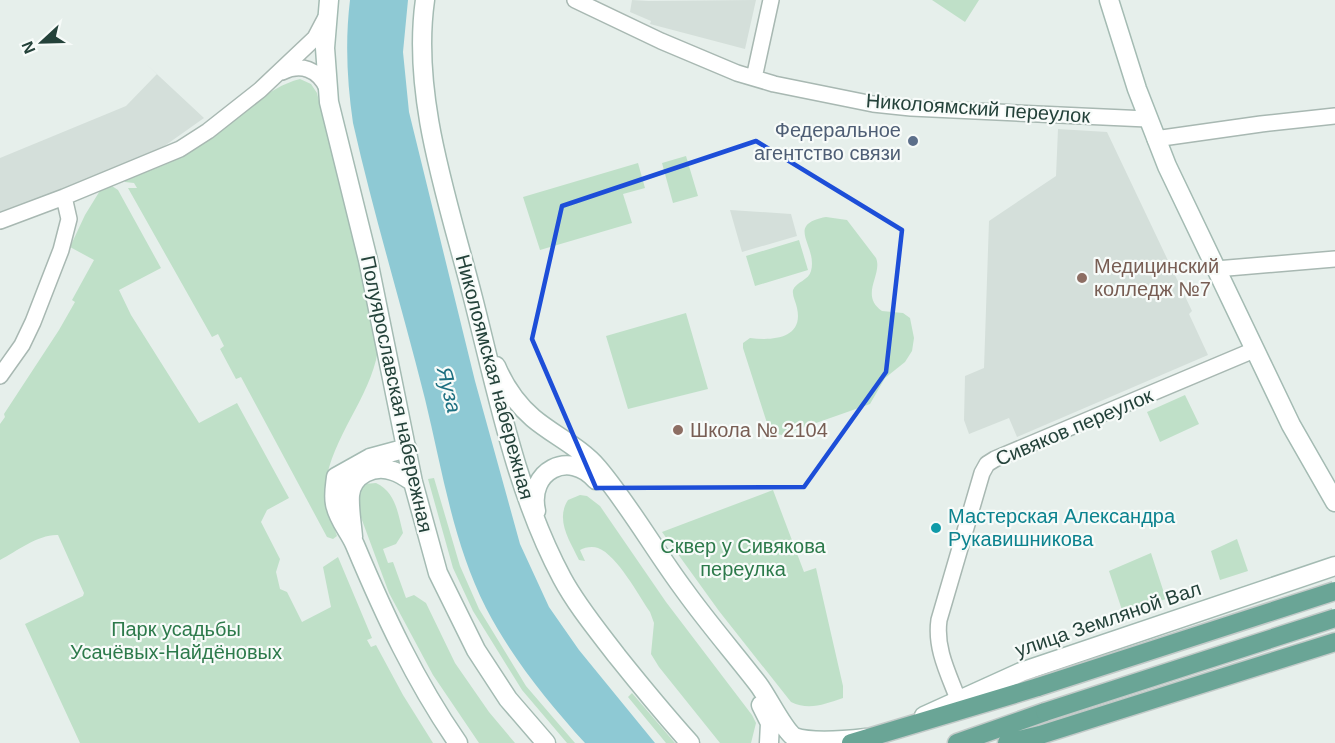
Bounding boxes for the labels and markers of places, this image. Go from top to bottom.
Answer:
place label: Федеральное агентство связи [754,119,901,164]
marker: Федеральное агентство связи [906,134,920,148]
place label: Медицинский колледж №7 [1094,255,1219,300]
marker: Медицинский колледж №7 [1075,271,1089,285]
place label: Школа № 2104 [690,419,828,441]
marker: Школа № 2104 [671,423,685,437]
place label: Мастерская Александра Рукавишникова [948,505,1176,550]
marker: Мастерская Александра Рукавишникова [929,521,943,535]

